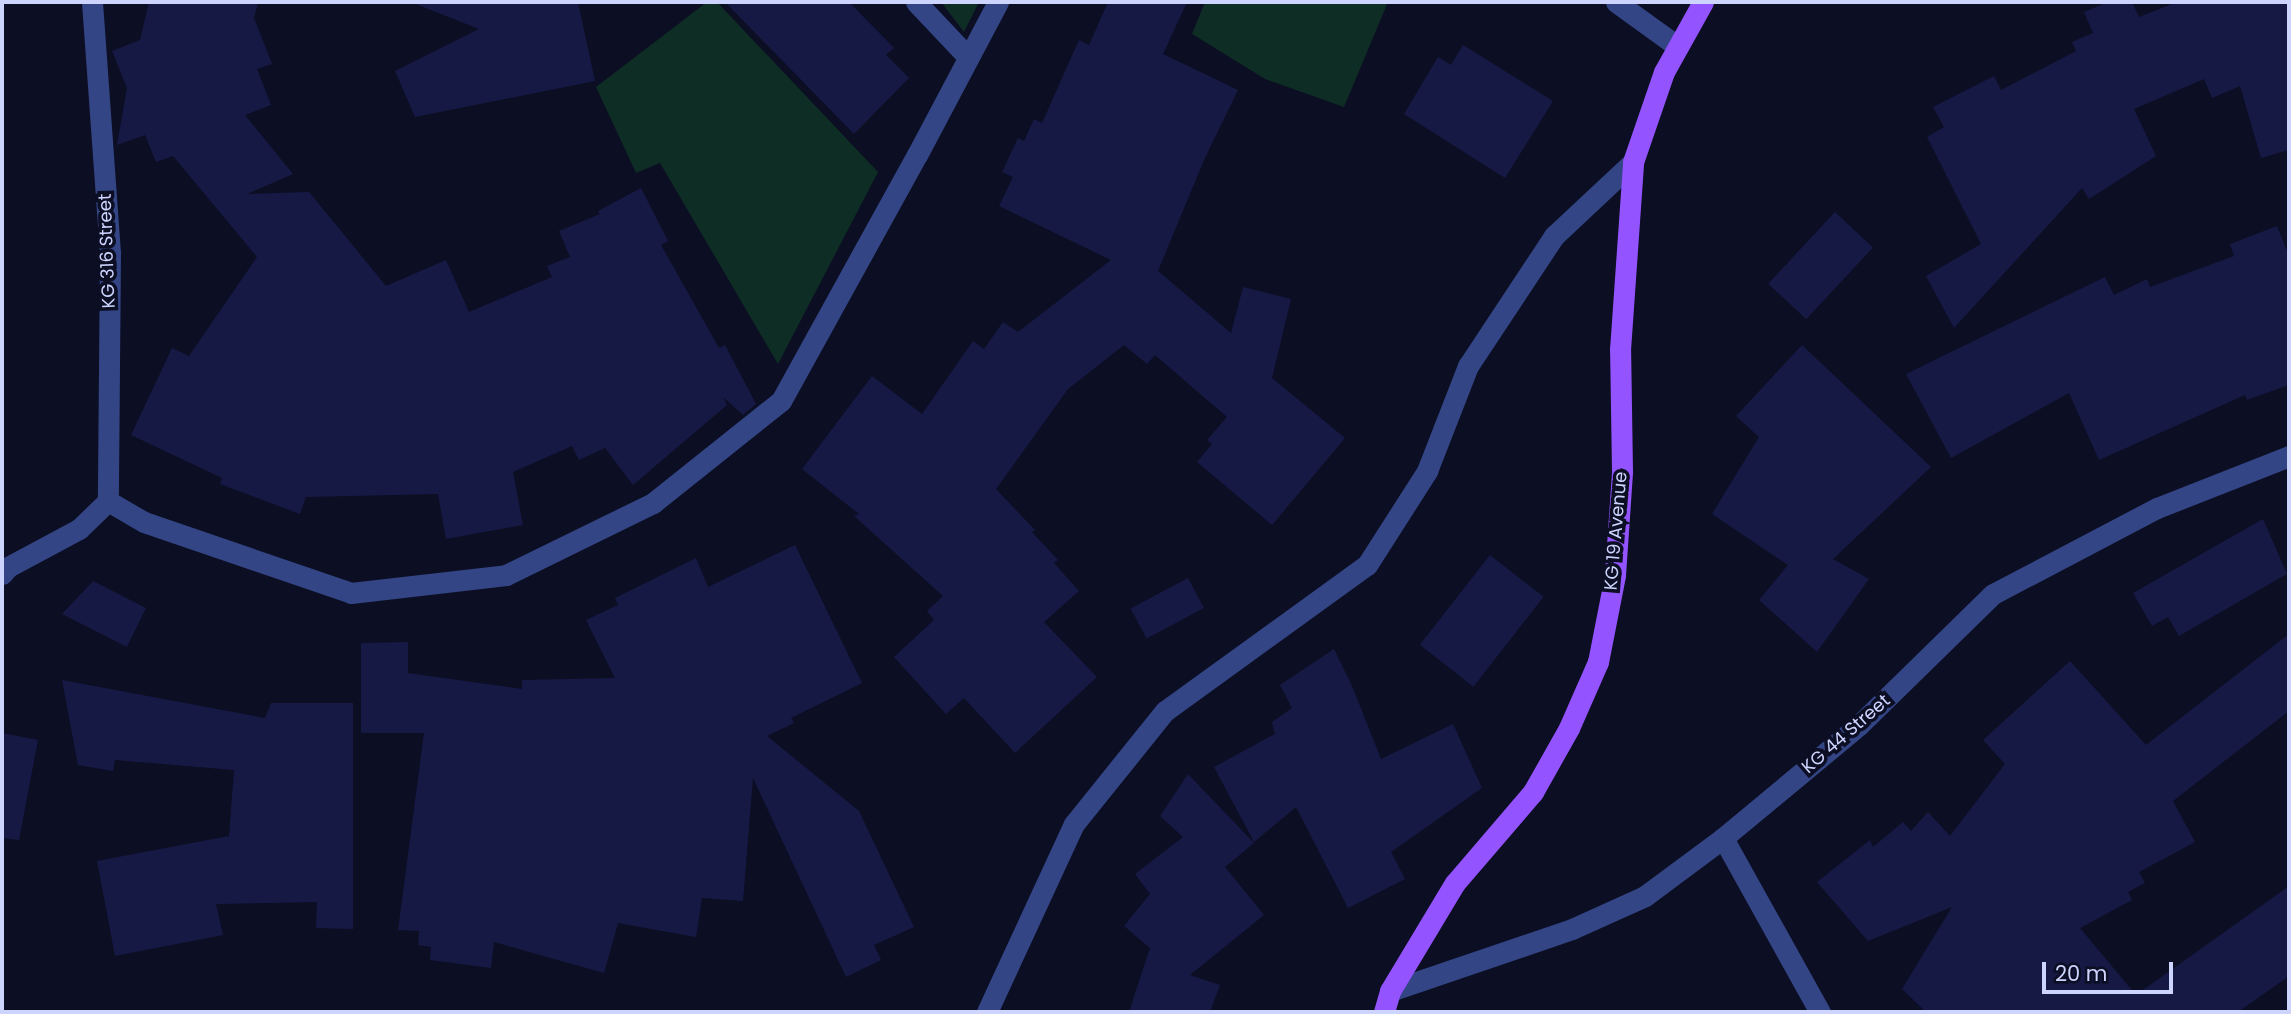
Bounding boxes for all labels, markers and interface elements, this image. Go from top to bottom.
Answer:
street label: KG 316 Street [94,193,120,309]
street label: KG 19 Avenue [1600,471,1632,591]
street label: KG 44 Street [1798,690,1894,778]
scale bar [2046,948,2177,992]
text: 20 m [2055,959,2108,988]

